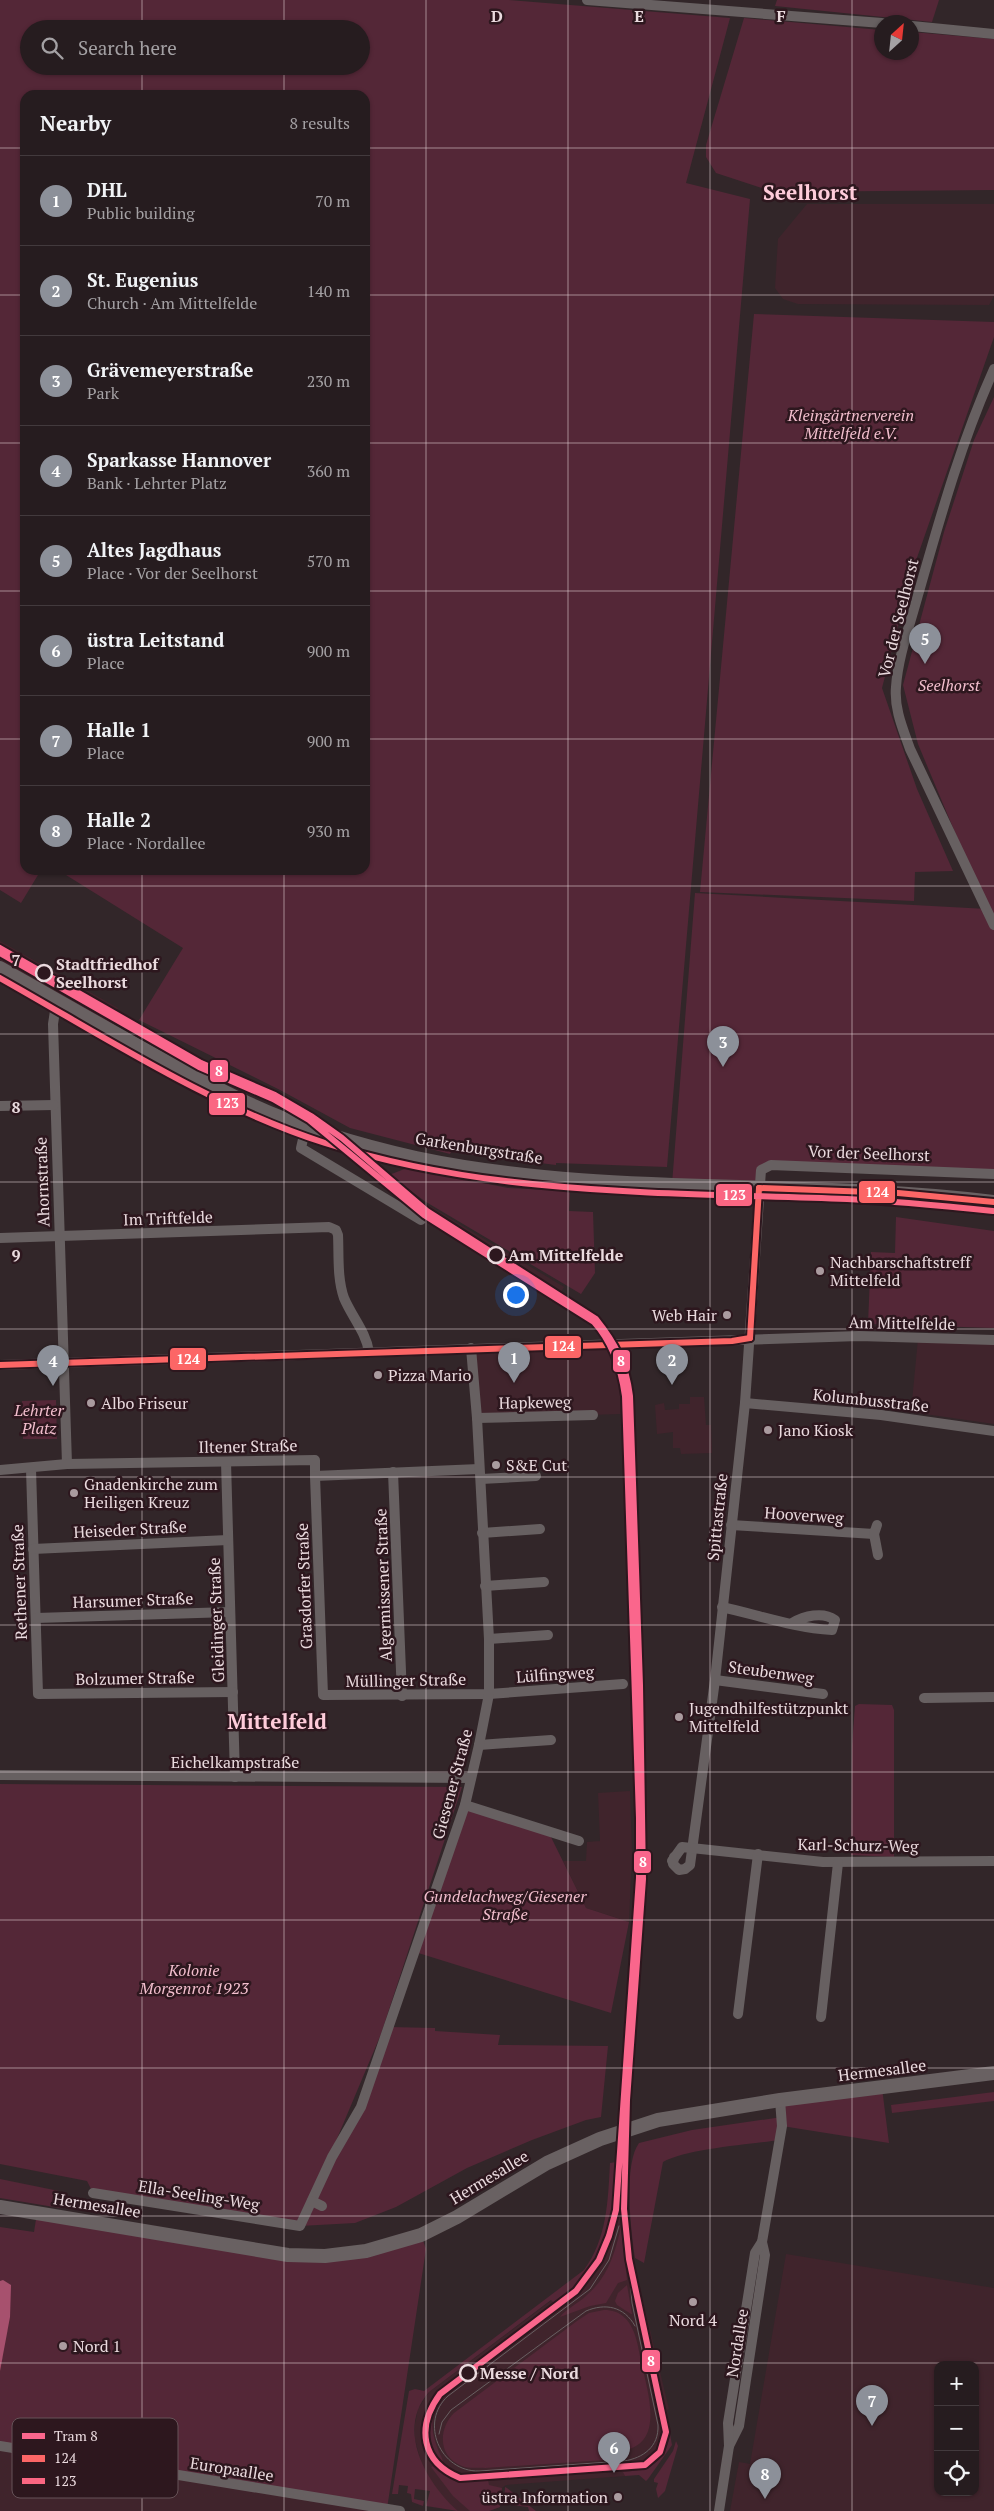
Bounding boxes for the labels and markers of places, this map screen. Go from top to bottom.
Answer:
pin: 5 [909,623,941,664]
place label: Stadtfriedhof Seelhorst [56,953,160,993]
marker: Stadtfriedhof Seelhorst [35,964,53,982]
pin: 3 [707,1026,739,1067]
place label: Am Mittelfelde [508,1244,624,1266]
marker: Am Mittelfelde [487,1246,505,1264]
place label: Nachbarschaftstreff Mittelfeld [830,1251,972,1291]
marker: Nachbarschaftstreff Mittelfeld [814,1265,826,1277]
place label: Web Hair [652,1304,718,1326]
marker: Web Hair [721,1309,733,1321]
pin: 1 [498,1342,530,1383]
pin: 2 [656,1344,688,1385]
pin: 4 [37,1345,69,1386]
place label: Pizza Mario [388,1364,471,1386]
marker: Pizza Mario [372,1369,384,1381]
place label: Albo Friseur [101,1392,189,1414]
marker: Albo Friseur [85,1397,97,1409]
place label: Jano Kiosk [778,1419,854,1441]
marker: Jano Kiosk [762,1424,774,1436]
place label: S&E Cut [506,1454,567,1476]
marker: S&E Cut [490,1459,502,1471]
place label: Gnadenkirche zum Heiligen Kreuz [84,1473,218,1513]
marker: Gnadenkirche zum Heiligen Kreuz [68,1487,80,1499]
place label: Jugendhilfestützpunkt Mittelfeld [689,1697,849,1737]
marker: Jugendhilfestützpunkt Mittelfeld [673,1711,685,1723]
marker: Nord 4 [687,2296,699,2308]
place label: Nord 4 [669,2309,717,2331]
place label: Nord 1 [73,2335,121,2357]
marker: Nord 1 [57,2340,69,2352]
place label: Messe / Nord [480,2362,579,2384]
marker: Messe / Nord [459,2364,477,2382]
pin: 7 [856,2385,888,2426]
pin: 6 [598,2432,630,2473]
pin: 8 [749,2458,781,2499]
place label: üstra Information [482,2486,608,2508]
marker: üstra Information [612,2491,624,2503]

